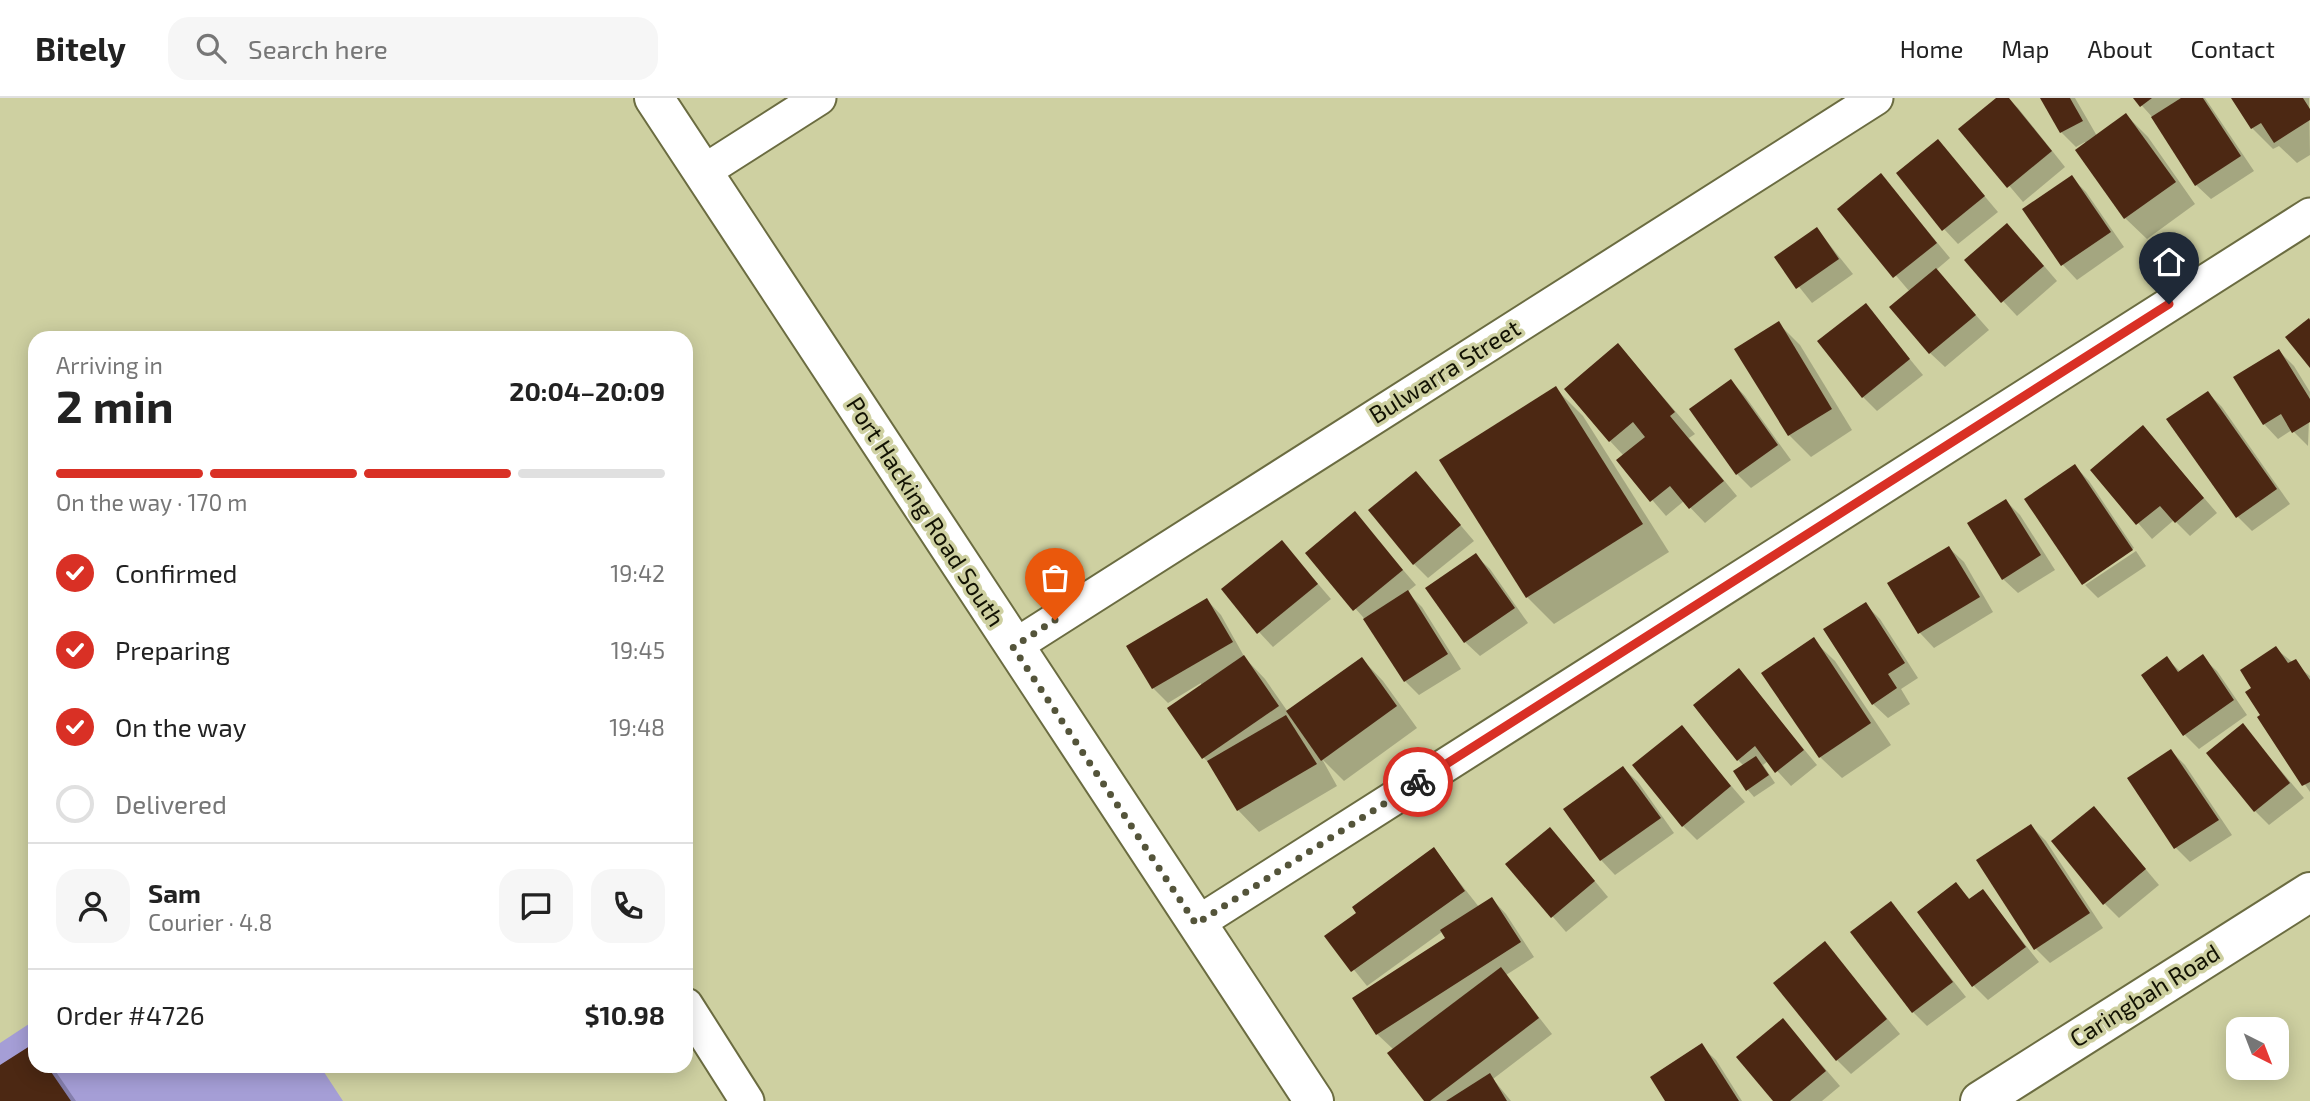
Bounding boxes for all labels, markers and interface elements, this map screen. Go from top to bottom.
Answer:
search box [168,17,658,80]
text: Bitely [35,28,126,68]
icon: search [192,29,230,67]
text: Search here [248,33,388,64]
text: Home [1900,34,1963,63]
text: Map [2001,34,2049,63]
text: About [2087,34,2153,63]
text: Contact [2191,34,2275,63]
pin [2139,232,2199,304]
icon: home [2150,243,2188,281]
street label: Bulwarra Street [1363,313,1525,429]
text: Arriving in [56,351,163,379]
text: 20:04–20:09 [509,375,665,406]
text: 2 min [56,377,174,432]
street label: Port Hacking Road South [841,391,1011,631]
text: On the way · 170 m [56,488,248,516]
pin [1025,548,1085,620]
icon: check [56,554,94,592]
text: Confirmed [115,557,238,588]
text: 19:42 [610,559,665,587]
icon: bag [1036,559,1074,597]
icon: check [56,631,94,669]
text: Preparing [115,634,230,665]
text: 19:45 [611,636,665,664]
icon: check [56,708,94,746]
text: On the way [115,711,246,742]
text: 19:48 [609,713,665,741]
courier [1383,747,1453,817]
icon: bike [1399,763,1437,801]
text: Delivered [115,788,227,819]
button: person [56,869,130,943]
button: chat [499,869,573,943]
button: phone [591,869,665,943]
text: Sam [148,877,201,908]
text: Courier · 4.8 [148,908,272,936]
street label: Caringbah Road [2064,937,2224,1052]
text: Order #4726 [56,999,205,1030]
text: $10.98 [584,999,665,1030]
north arrow [2226,1017,2289,1080]
map controls [2226,1017,2289,1080]

